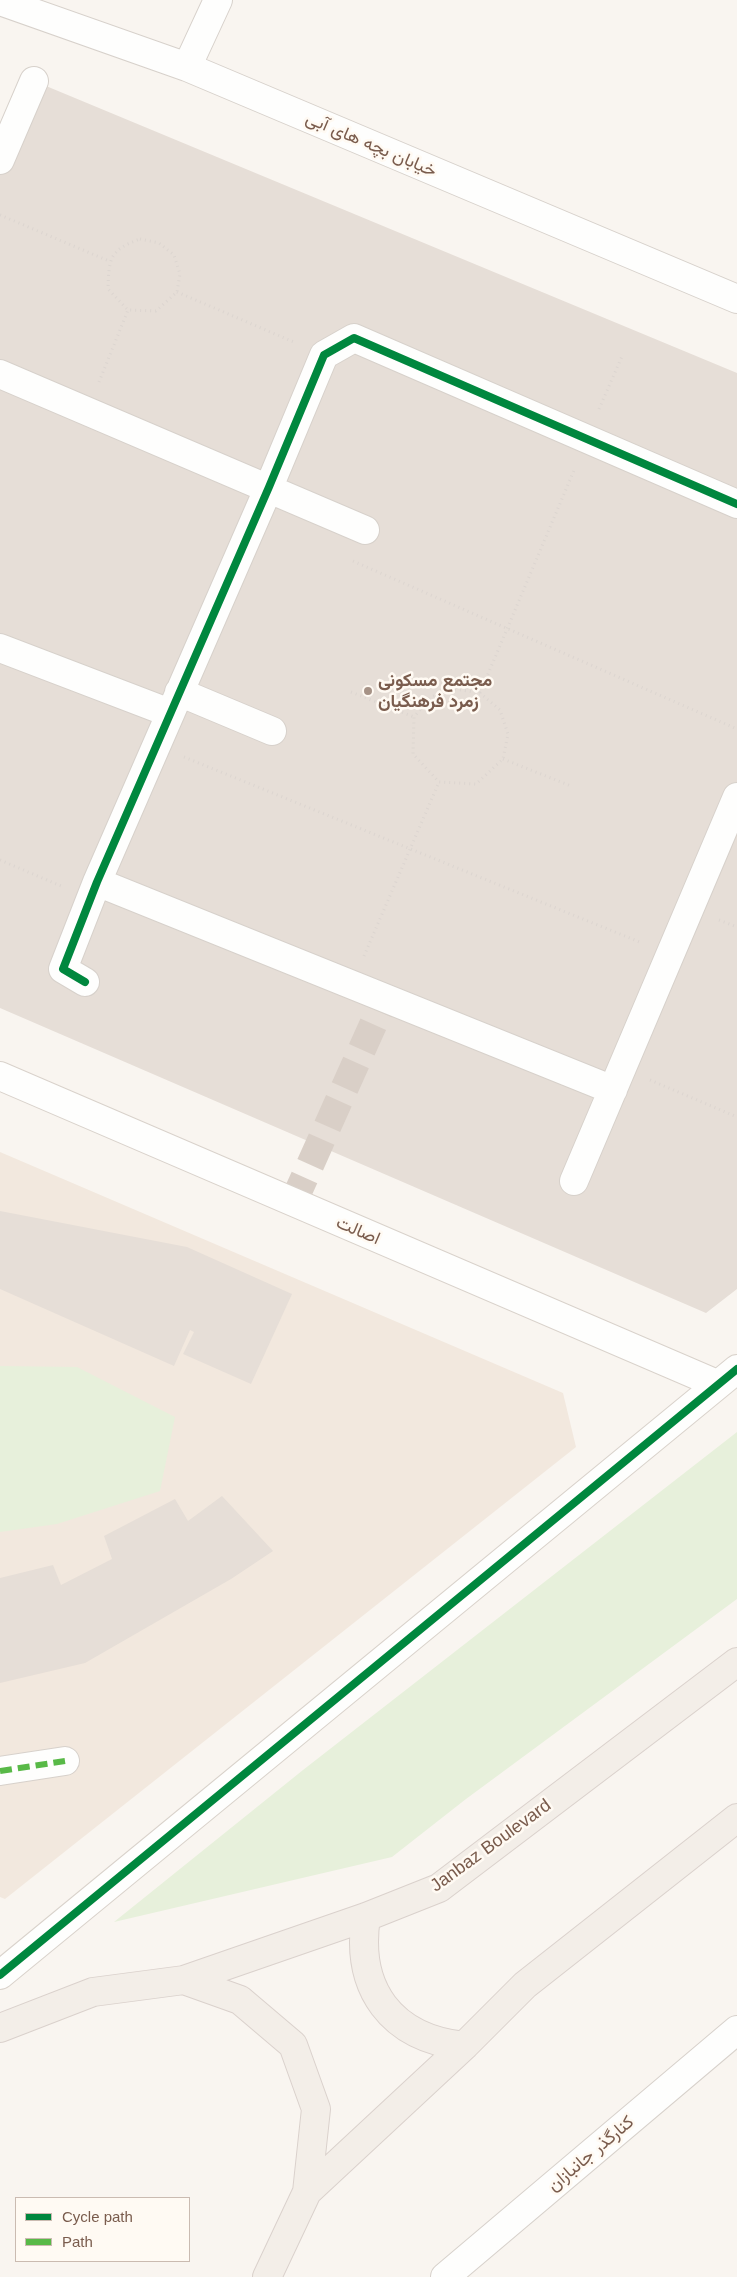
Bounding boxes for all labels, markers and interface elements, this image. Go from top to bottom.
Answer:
street label: خیابان بچه های آبی [302,108,440,182]
place label: مجتمع مسکونی زمرد فرهنگیان [378,670,492,712]
marker: مجتمع مسکونی زمرد فرهنگیان [362,685,374,697]
street label: اصالت [333,1212,383,1250]
street label: Janbaz Boulevard [426,1795,556,1897]
street label: کنارگذر جانبازان [543,2112,639,2196]
legend [15,2197,190,2262]
text: Cycle path [62,2208,133,2225]
text: Path [62,2233,93,2250]

